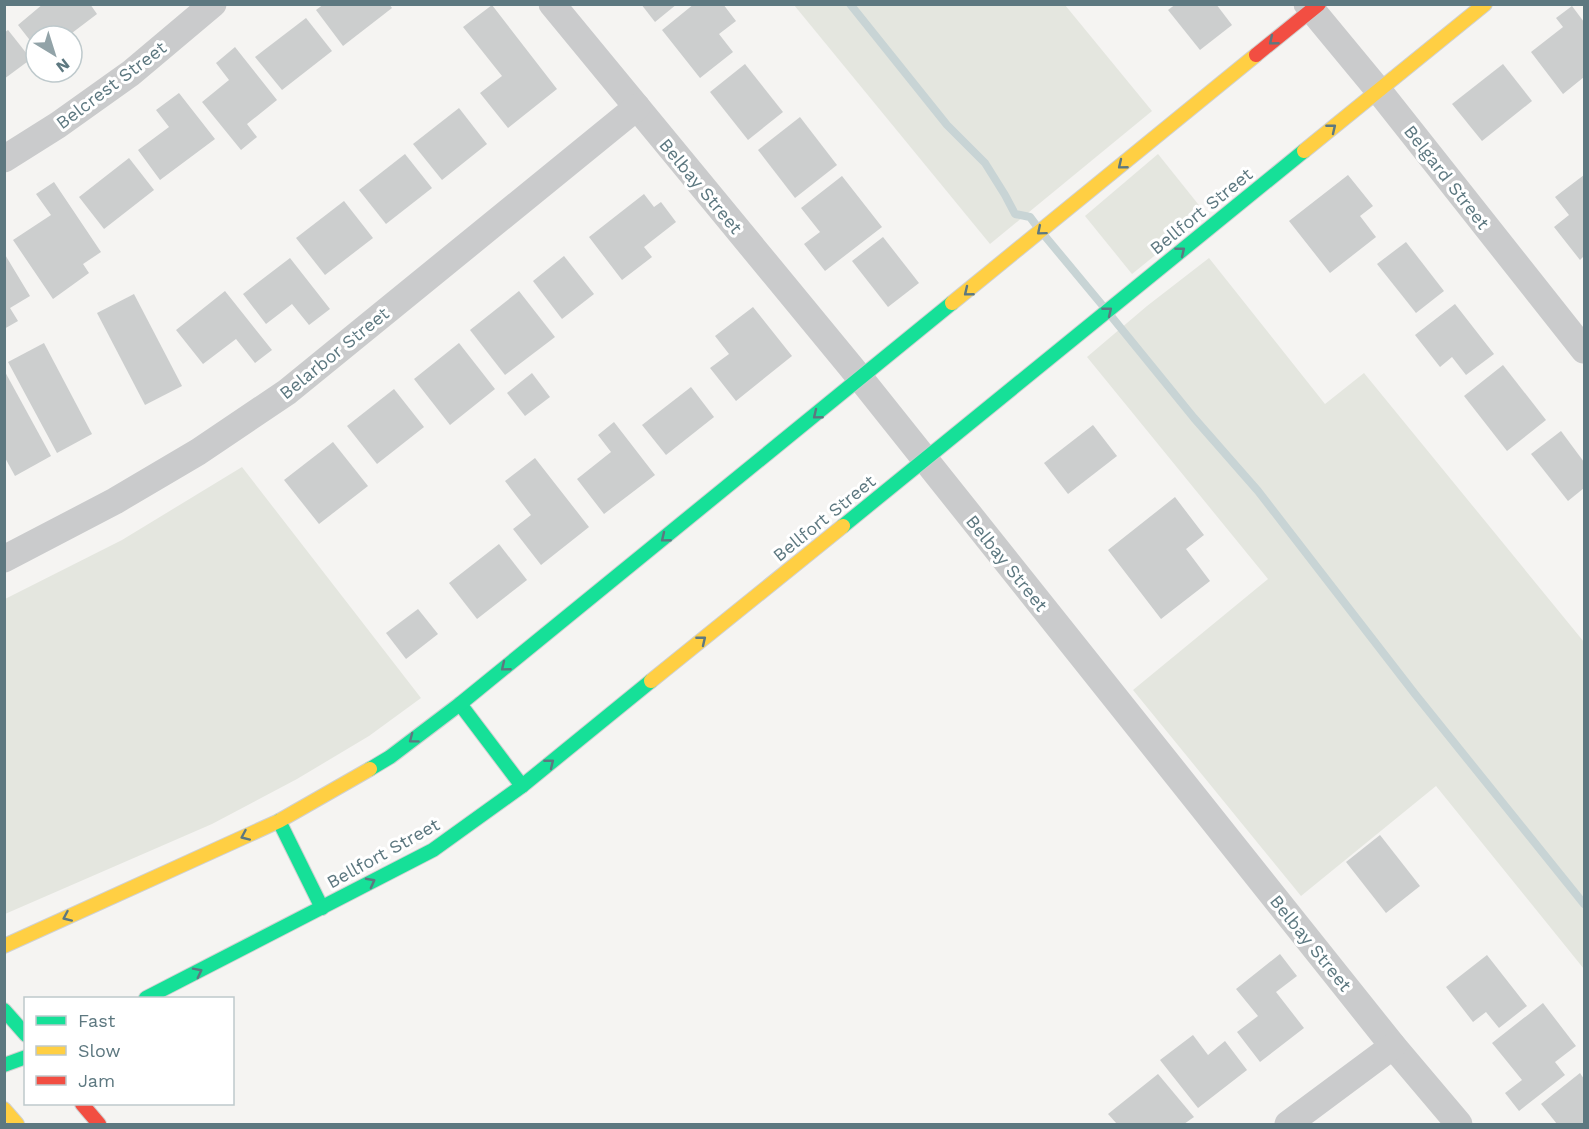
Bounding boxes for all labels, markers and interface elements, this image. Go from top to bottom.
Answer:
north arrow [24,24,84,84]
one-way arrow [1269,34,1280,45]
street label: Belcrest Street [52,36,171,133]
text: N [52,54,73,77]
street label: Belgard Street [1400,121,1494,233]
one-way arrow [1326,125,1337,136]
street label: Belbay Street [655,134,747,238]
one-way arrow [1118,157,1129,168]
street label: Bellfort Street [1146,163,1257,259]
one-way arrow [1037,224,1048,235]
one-way arrow [1174,248,1185,259]
one-way arrow [964,284,975,295]
street label: Belarbor Street [275,302,393,403]
one-way arrow [1101,307,1112,318]
one-way arrow [812,407,823,418]
street label: Bellfort Street [769,470,880,566]
street label: Belbay Street [962,511,1052,616]
one-way arrow [661,530,672,541]
one-way arrow [695,636,706,647]
one-way arrow [501,660,512,671]
one-way arrow [409,732,420,743]
one-way arrow [543,759,554,770]
street label: Bellfort Street [323,813,443,893]
one-way arrow [240,829,251,841]
one-way arrow [365,878,375,889]
street label: Belbay Street [1266,891,1356,996]
one-way arrow [63,910,74,922]
one-way arrow [191,968,202,979]
legend [24,997,234,1105]
text: Fast [78,1010,116,1031]
text: Slow [78,1040,121,1061]
text: Jam [78,1070,115,1091]

